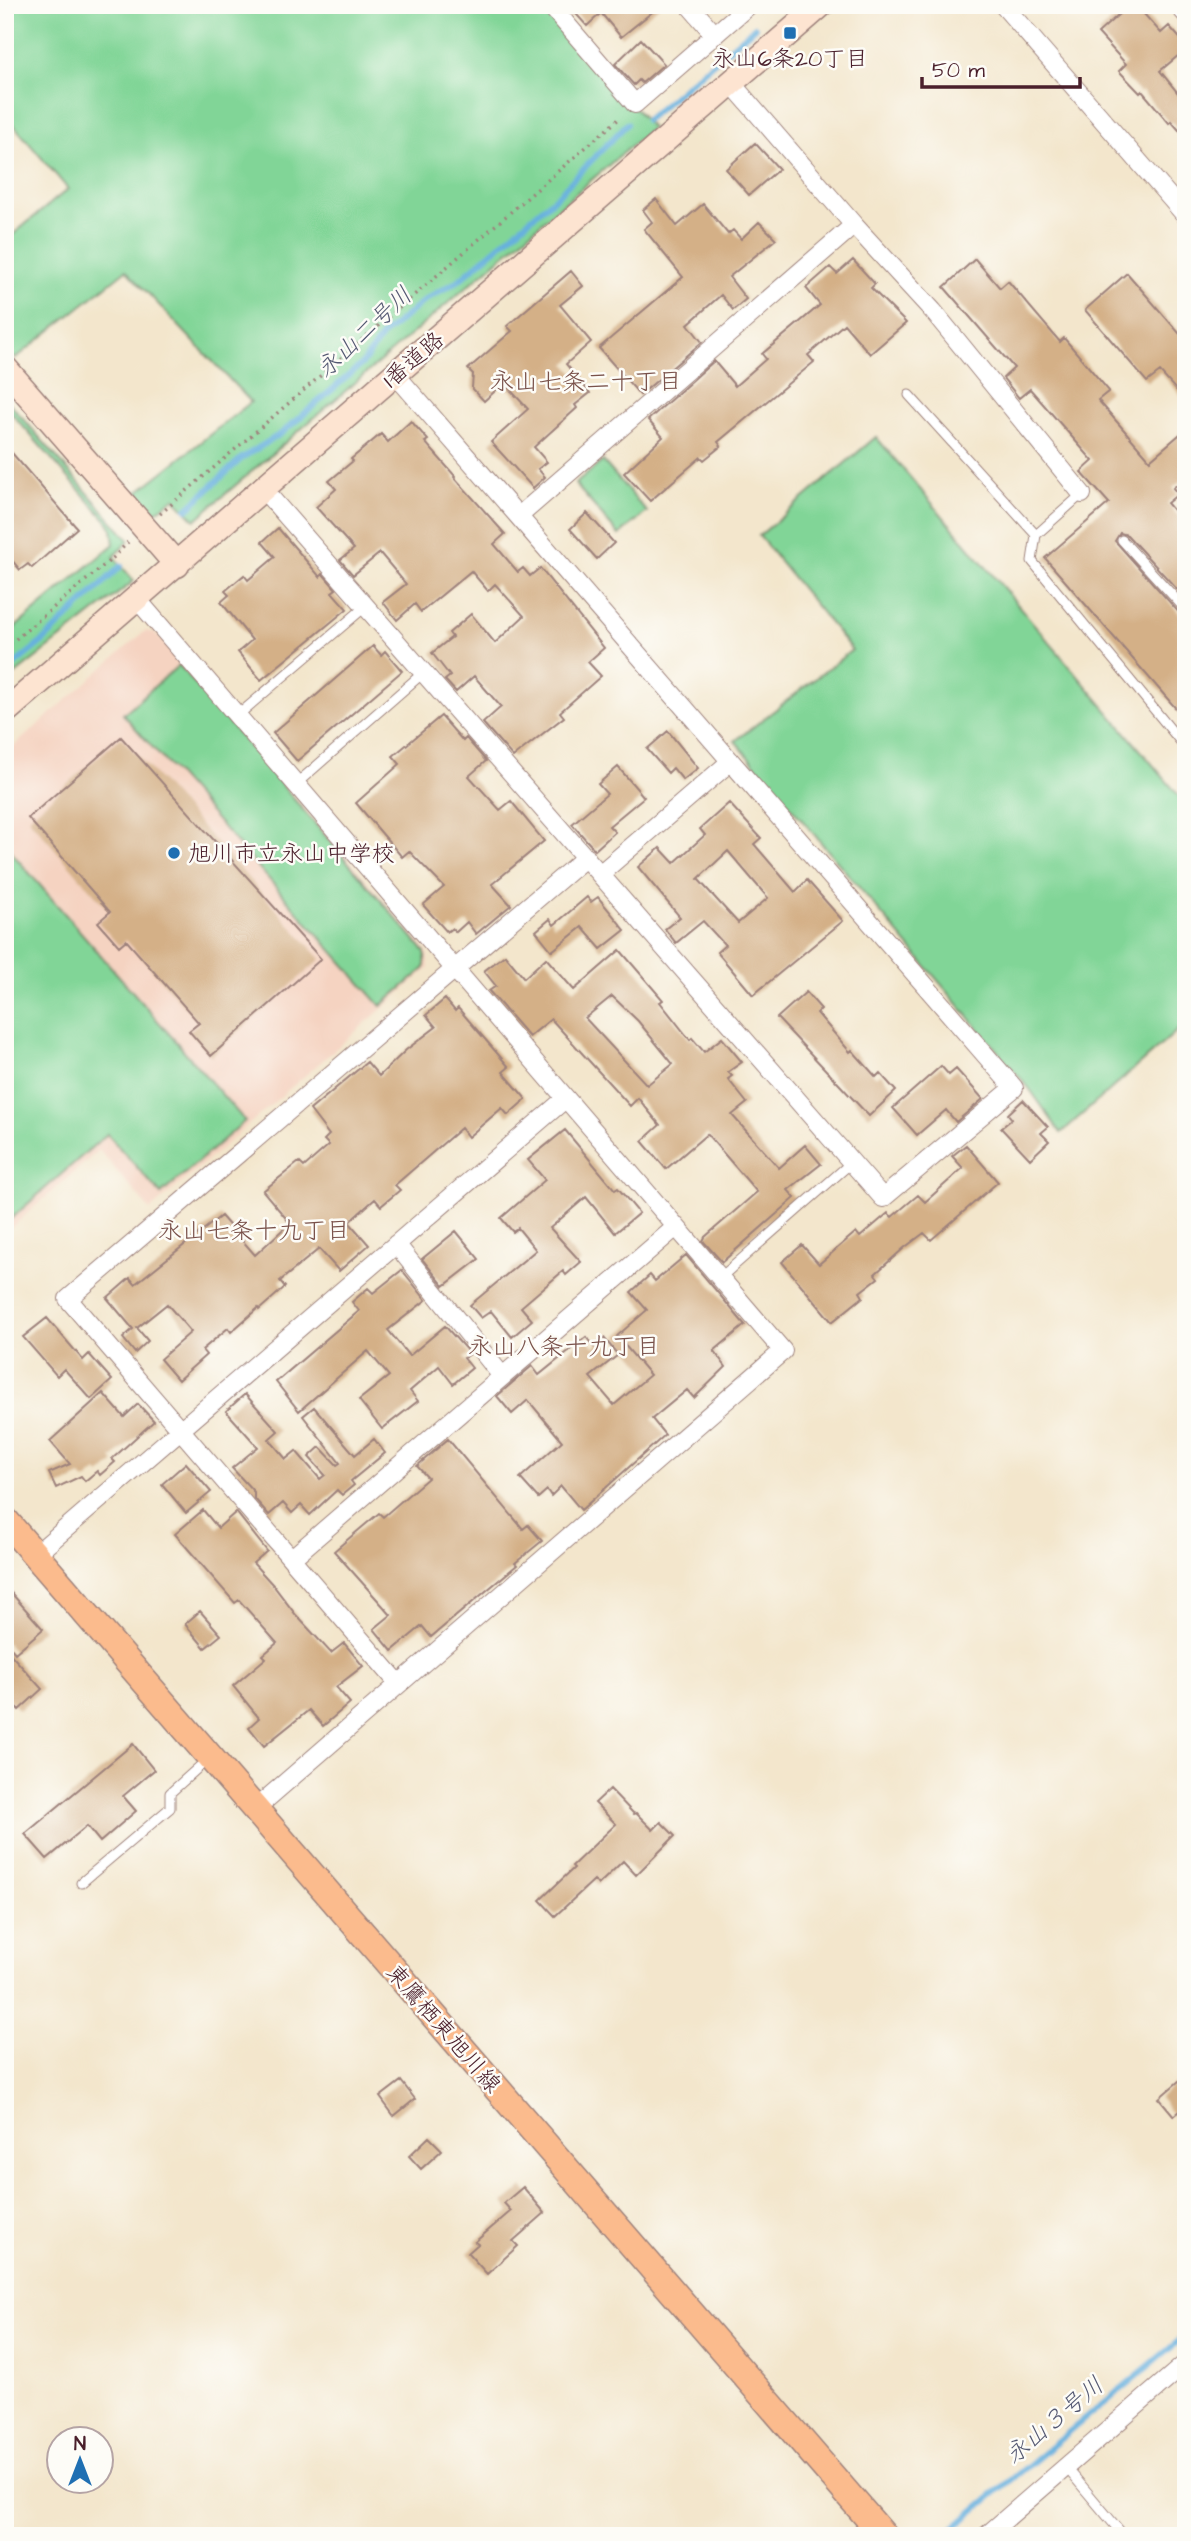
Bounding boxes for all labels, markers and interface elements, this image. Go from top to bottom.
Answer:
marker: 永山6条20丁目 [782,25,798,41]
place label: 永山6条20丁目 [711,43,869,75]
scale bar [922,46,1079,90]
text: 50 m [932,56,986,85]
water label: 永山二号川 [309,279,420,386]
street label: 1番道路 [376,324,451,395]
district label: 永山七条二十丁目 [490,365,682,399]
place label: 旭川市立永山中学校 [188,838,395,870]
marker: 旭川市立永山中学校 [166,845,182,861]
district label: 永山七条十九丁目 [158,1214,350,1248]
district label: 永山八条十九丁目 [468,1330,660,1364]
street label: 東鷹栖東旭川線 [378,1957,508,2100]
water label: 永山３号川 [998,2369,1112,2472]
north arrow [46,2426,116,2496]
text: N [74,2431,86,2458]

